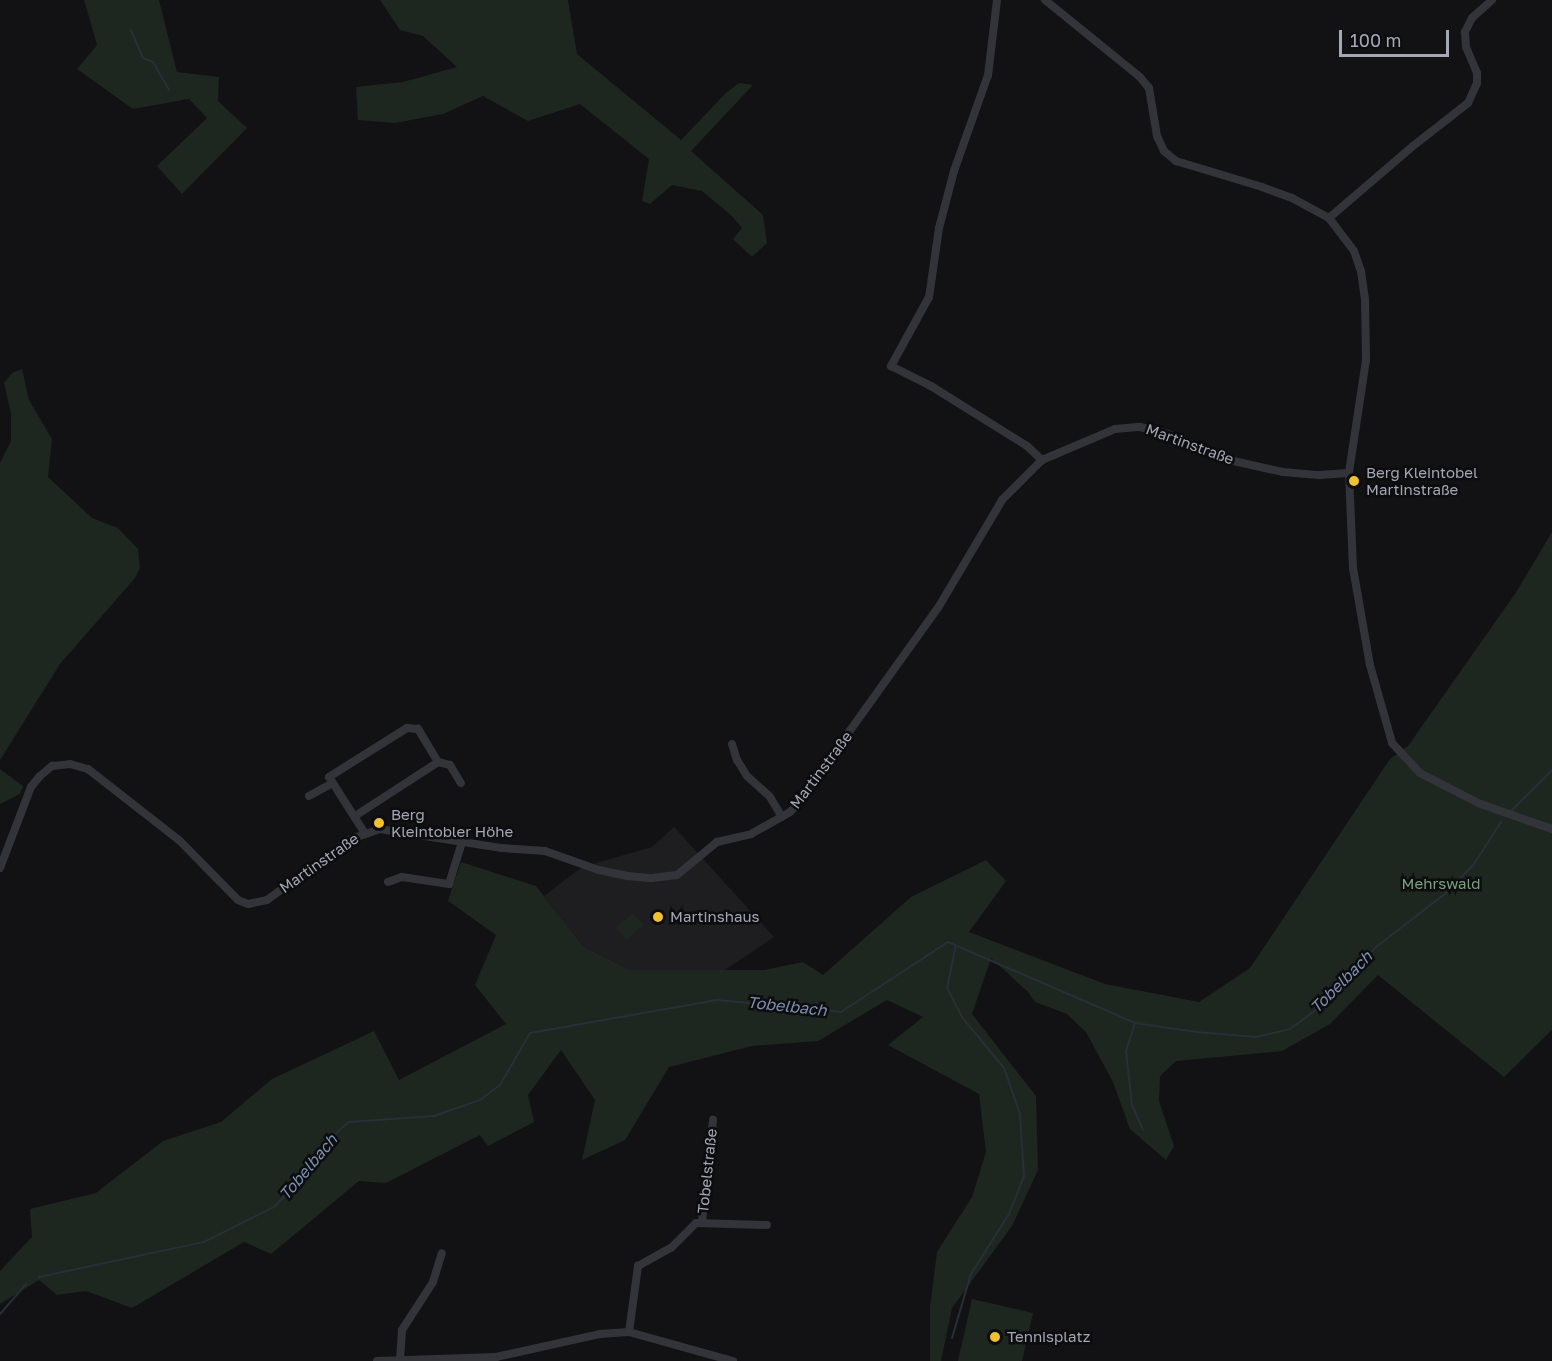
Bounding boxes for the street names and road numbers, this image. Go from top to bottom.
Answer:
street label: Martinstraße [1144,420,1236,468]
street label: Martinstraße [786,728,856,812]
street label: Martinstraße [276,829,362,897]
street label: Tobelstraße [694,1128,720,1214]

